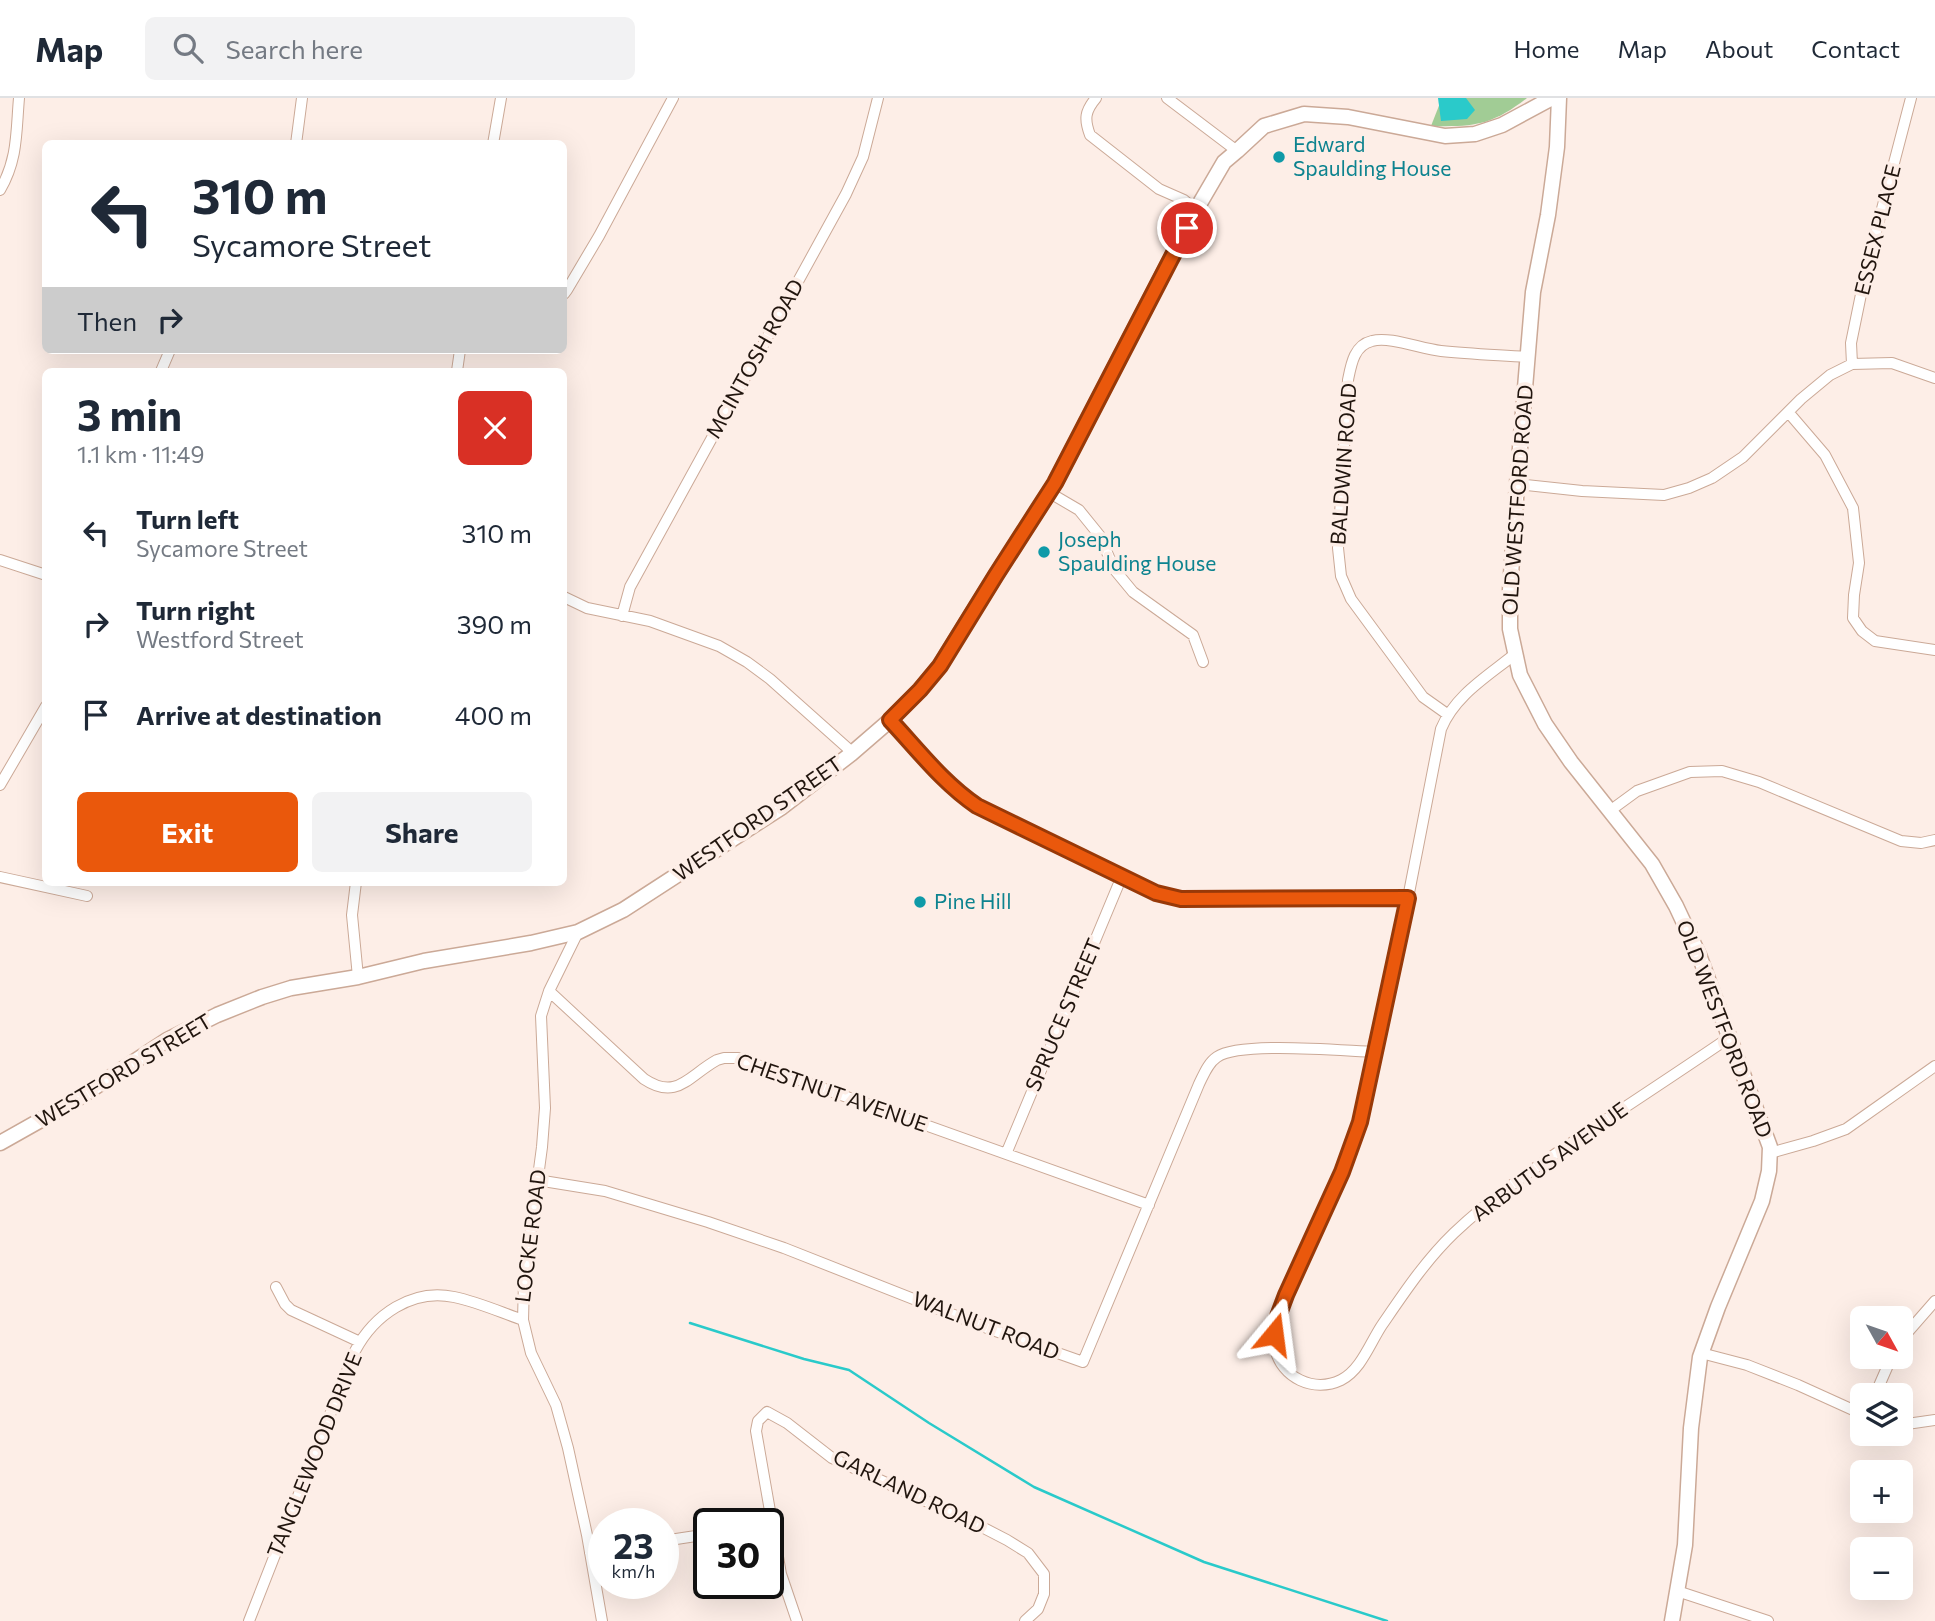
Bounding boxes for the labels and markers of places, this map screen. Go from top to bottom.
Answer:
place label: Edward Spaulding House [1293,131,1451,180]
marker: Edward Spaulding House [1271,149,1287,165]
pin [1157,198,1217,258]
place label: Joseph Spaulding House [1058,526,1216,575]
marker: Joseph Spaulding House [1036,544,1052,560]
place label: Pine Hill [934,888,1012,913]
marker: Pine Hill [912,894,928,910]

